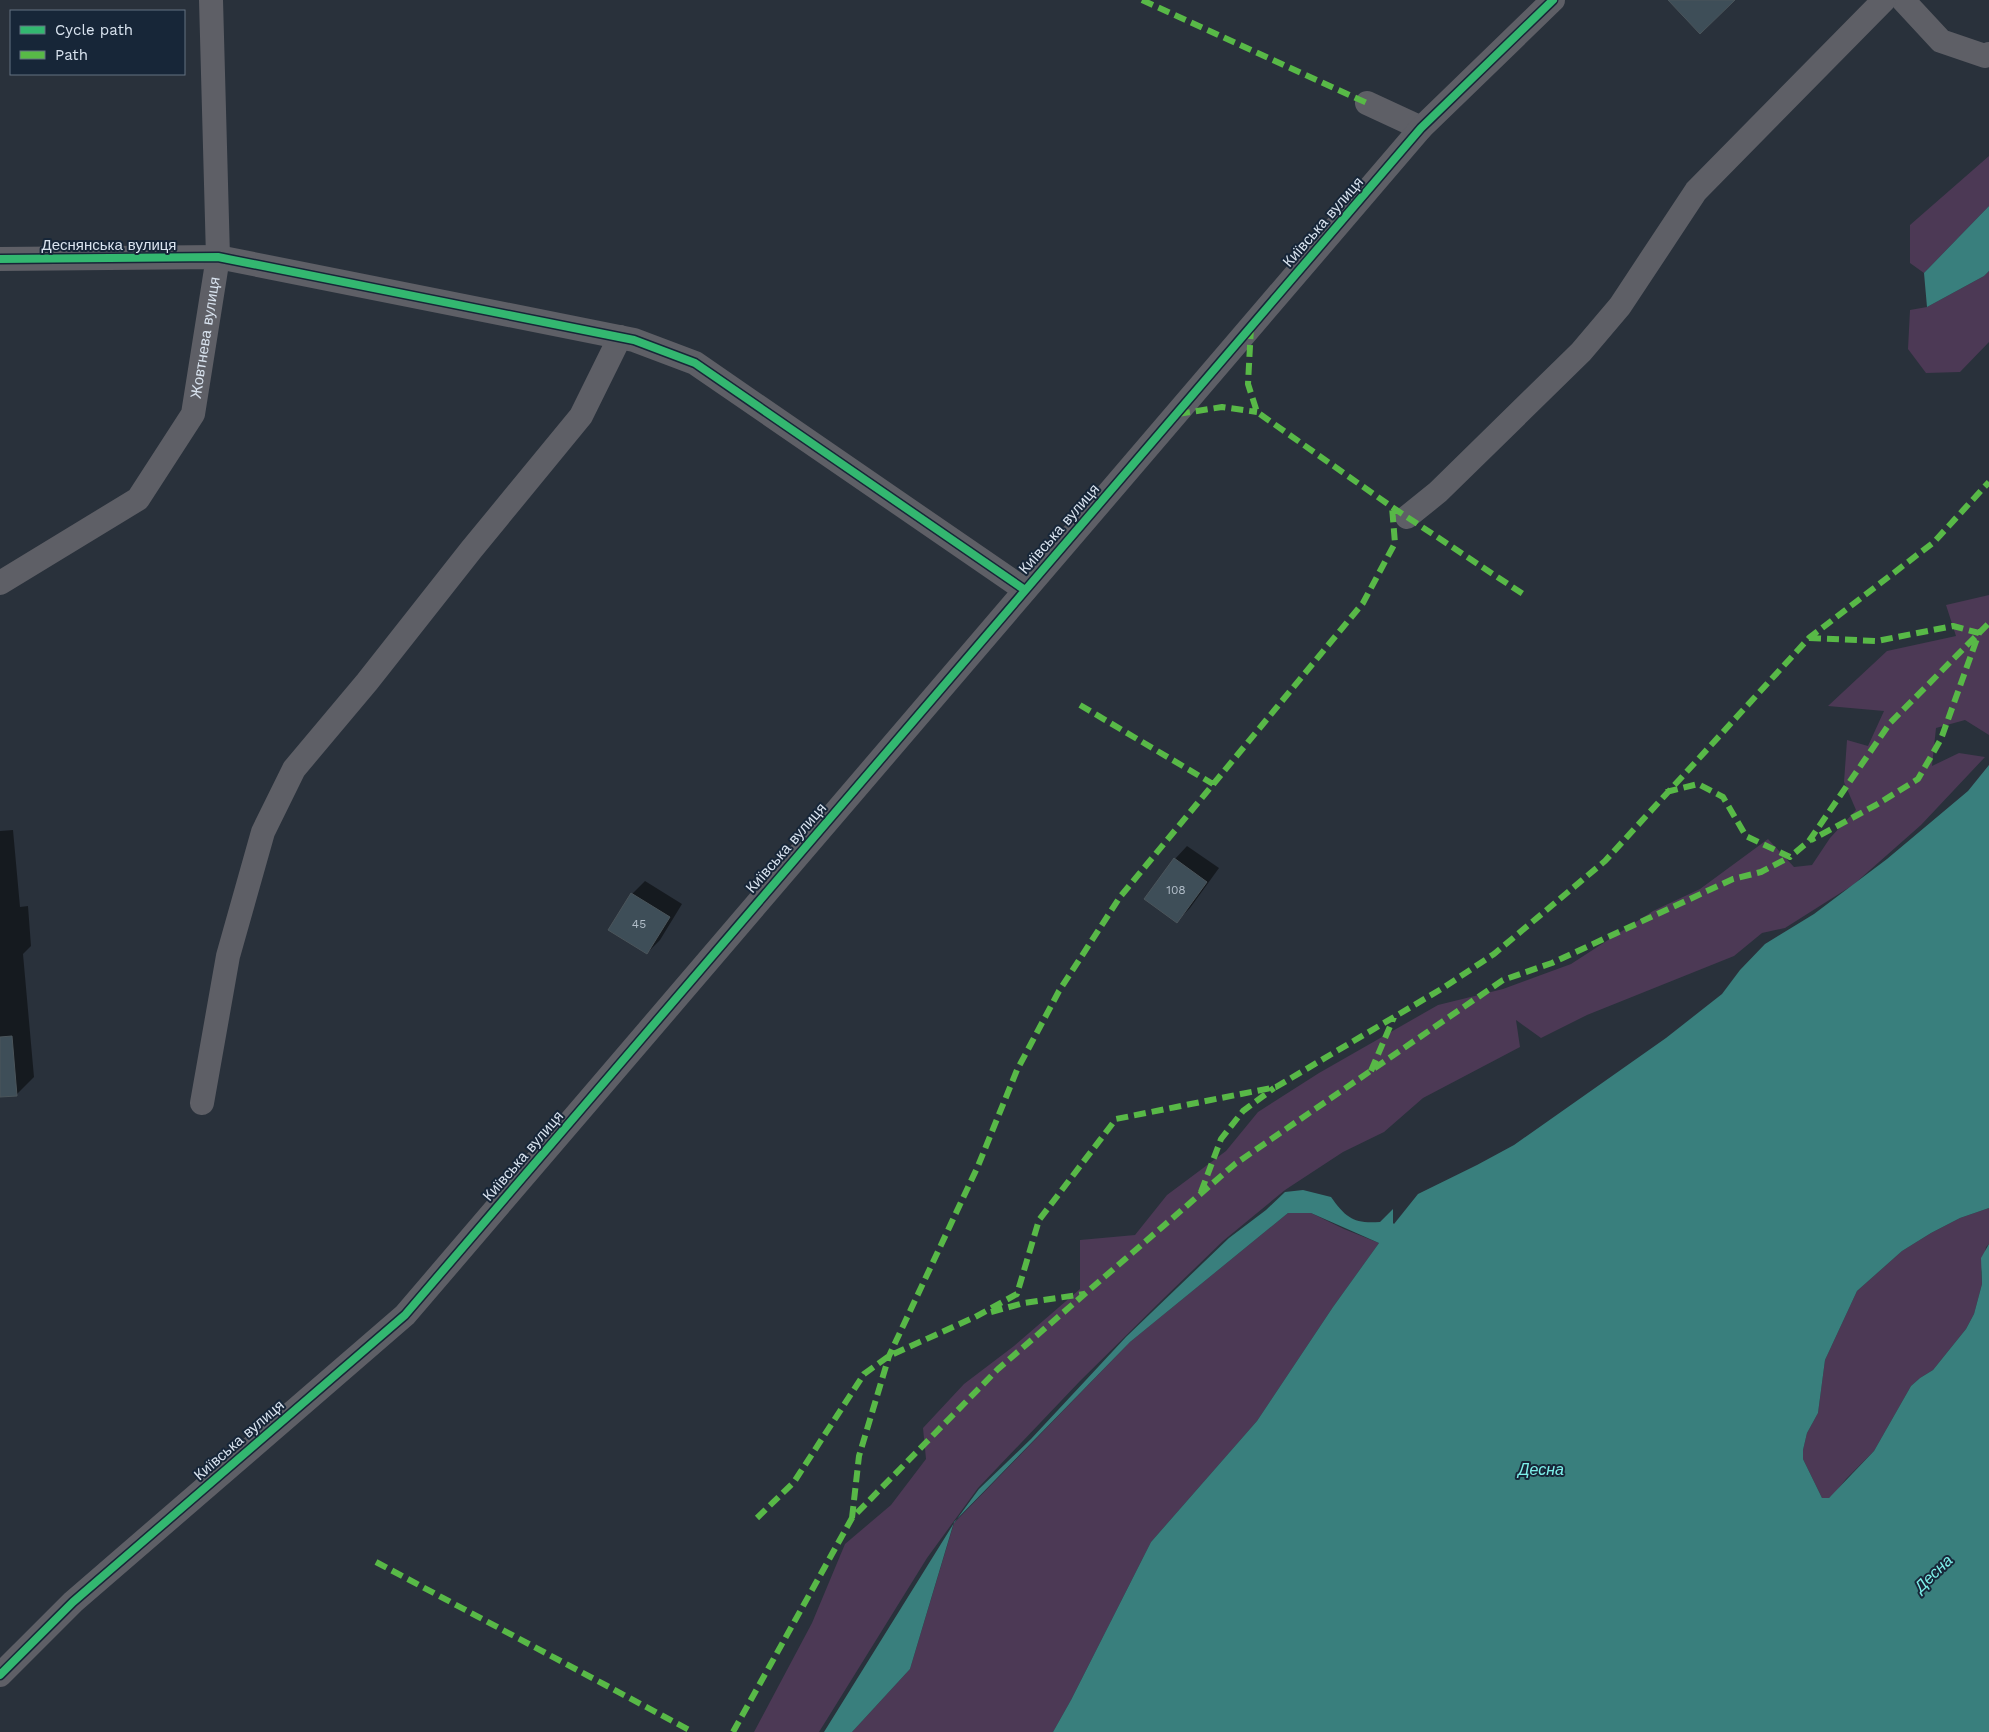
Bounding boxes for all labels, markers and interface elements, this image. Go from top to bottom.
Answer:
legend [10,10,185,75]
text: Cycle path [55,21,133,39]
text: Path [55,46,88,64]
street label: Київська вулиця [1279,173,1367,271]
street label: Деснянська вулиця [41,236,177,254]
street label: Жовтнева вулиця [187,276,224,400]
street label: Київська вулиця [1015,480,1103,578]
street label: Київська вулиця [742,799,830,897]
house number: 108 [1166,883,1186,897]
house number: 45 [632,917,646,931]
street label: Київська вулиця [479,1107,567,1205]
street label: Київська вулиця [190,1396,288,1484]
water label: Десна [1516,1460,1564,1479]
water label: Десна [1909,1551,1956,1597]

